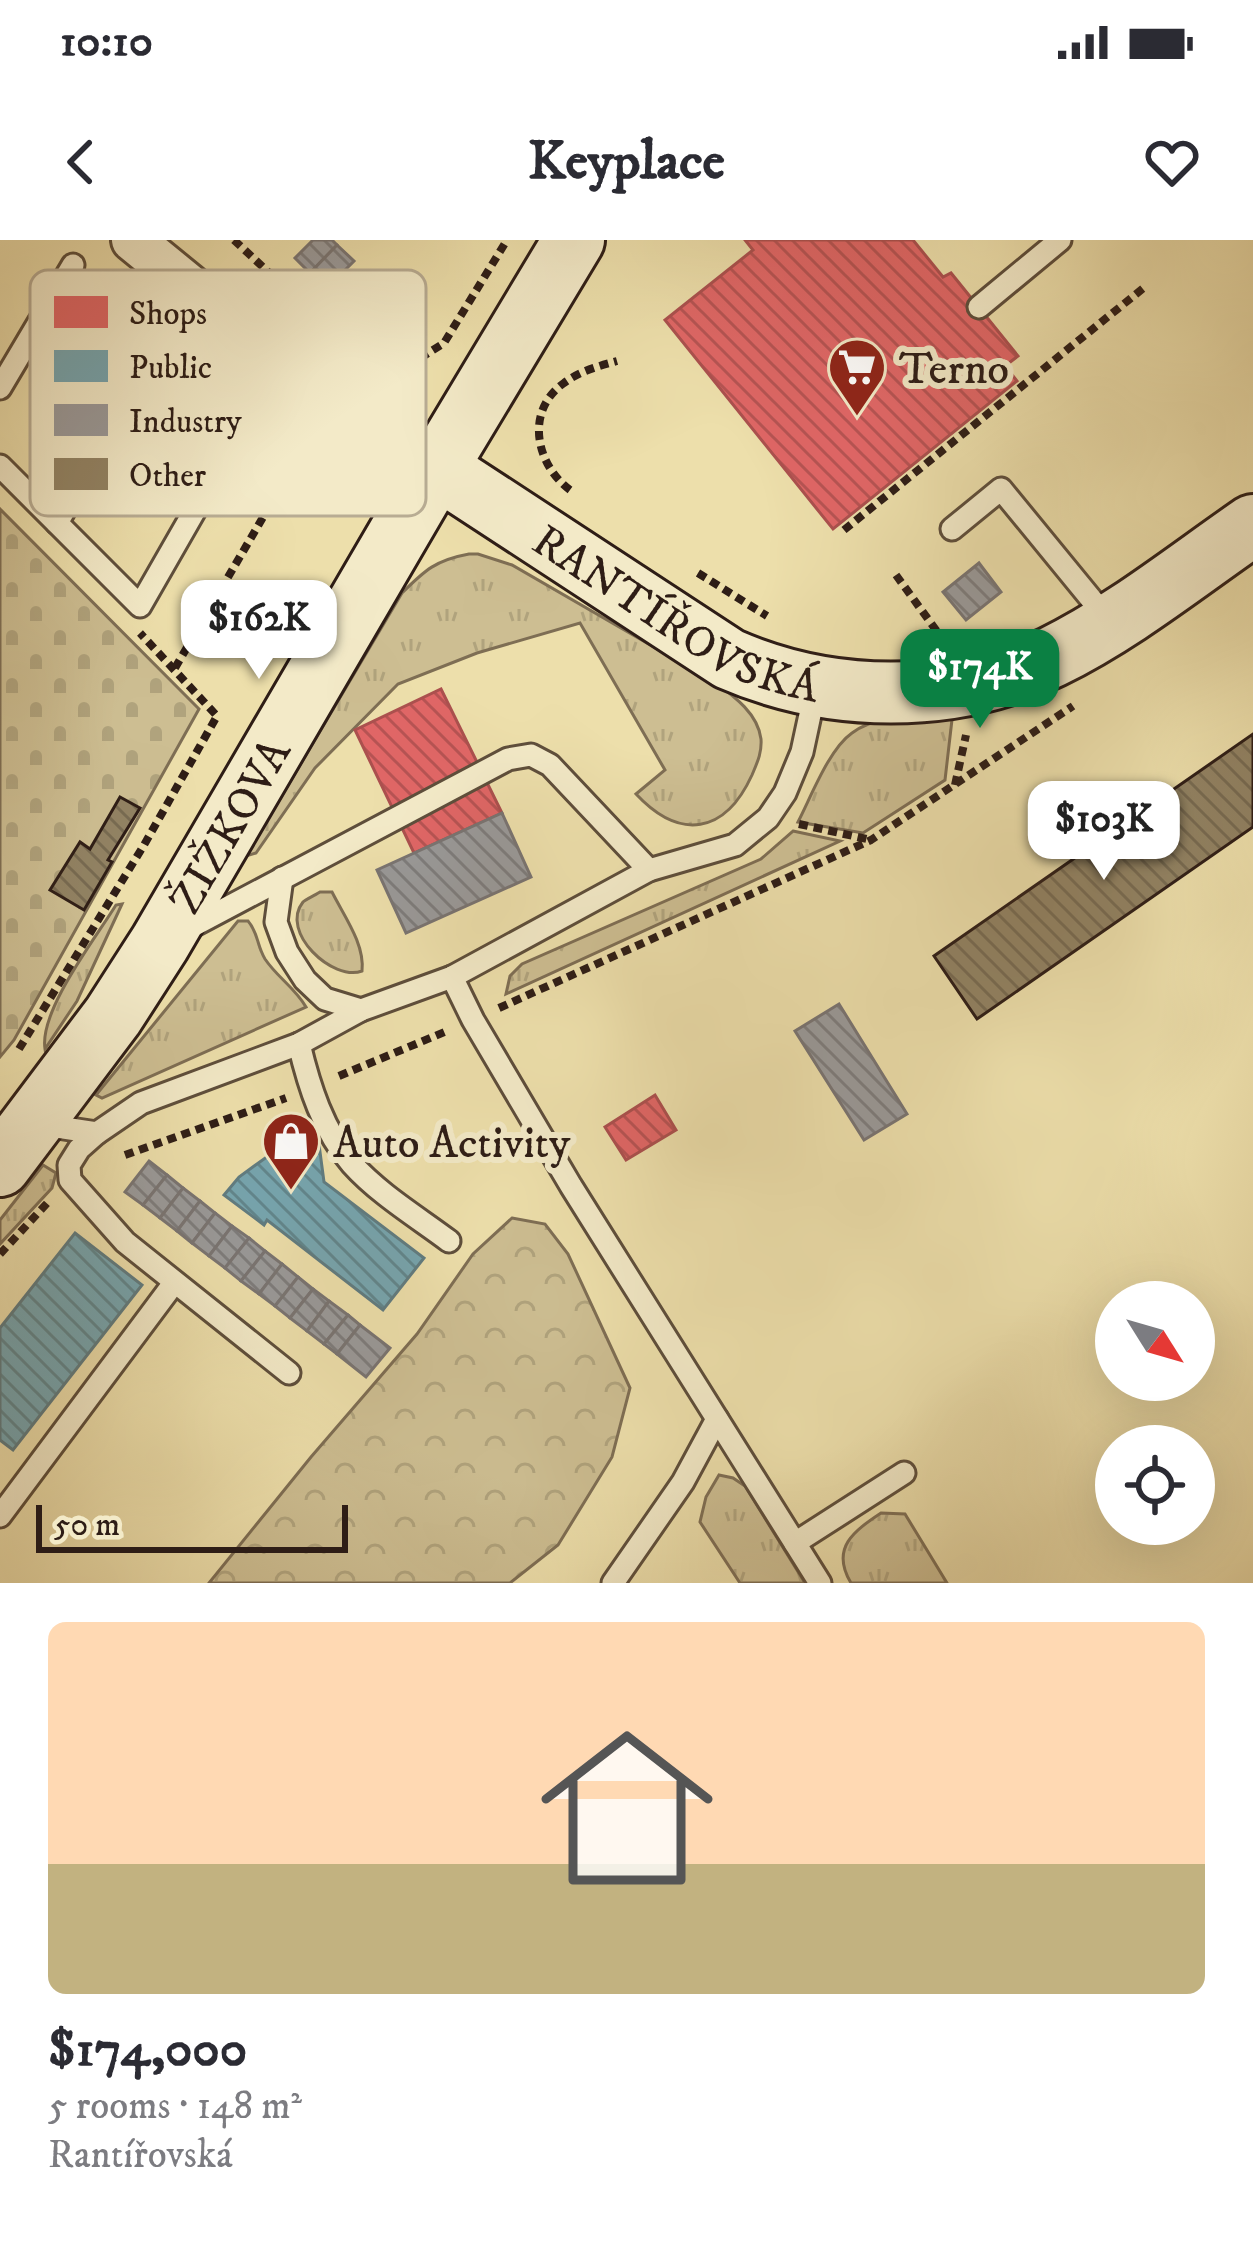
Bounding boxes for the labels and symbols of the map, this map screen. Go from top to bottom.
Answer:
legend [30,270,426,516]
text: Shops [129,294,207,335]
supermarket icon: Terno [826,336,888,418]
place label: Terno [899,342,1009,398]
text: Public [129,348,212,389]
text: Industry [129,402,242,443]
text: Other [129,456,207,497]
street label: RANTÍŘOVSKÁ [522,513,824,717]
pin: $162K [175,580,343,682]
pin: $174K [896,629,1064,731]
street label: ŽIŽKOVA [158,729,304,924]
pin: $103K [1020,781,1188,883]
shop icon: Auto Activity [260,1110,322,1192]
place label: Auto Activity [333,1116,571,1172]
north arrow [1095,1281,1215,1401]
scale bar [36,1499,348,1552]

